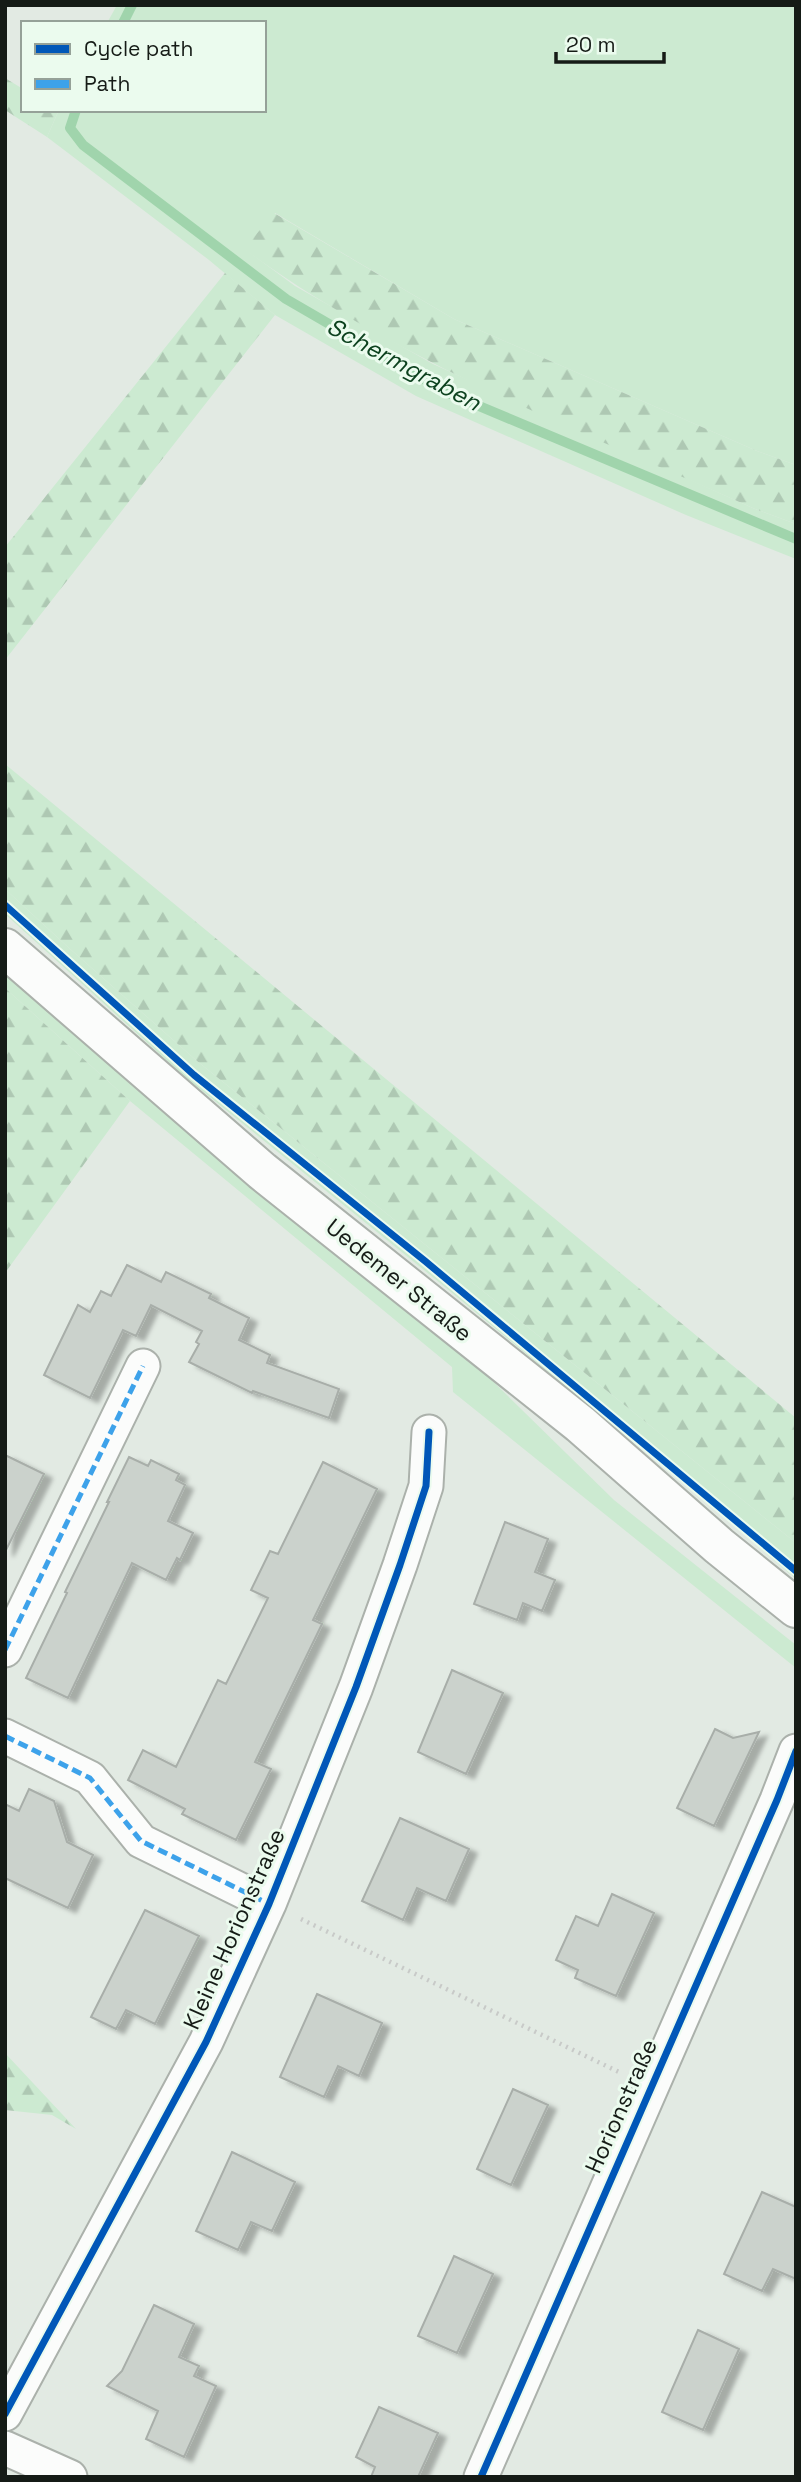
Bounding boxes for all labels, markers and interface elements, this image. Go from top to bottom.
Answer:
legend [21,21,266,112]
scale bar [556,21,664,65]
text: 20 m [566,31,616,58]
text: Cycle path [84,35,193,62]
text: Path [84,70,130,97]
water label: Schermgraben [322,310,487,418]
street label: Uedemer Straße [320,1212,478,1348]
street label: Kleine Horionstraße [176,1824,292,2034]
street label: Horionstraße [578,2034,664,2178]

